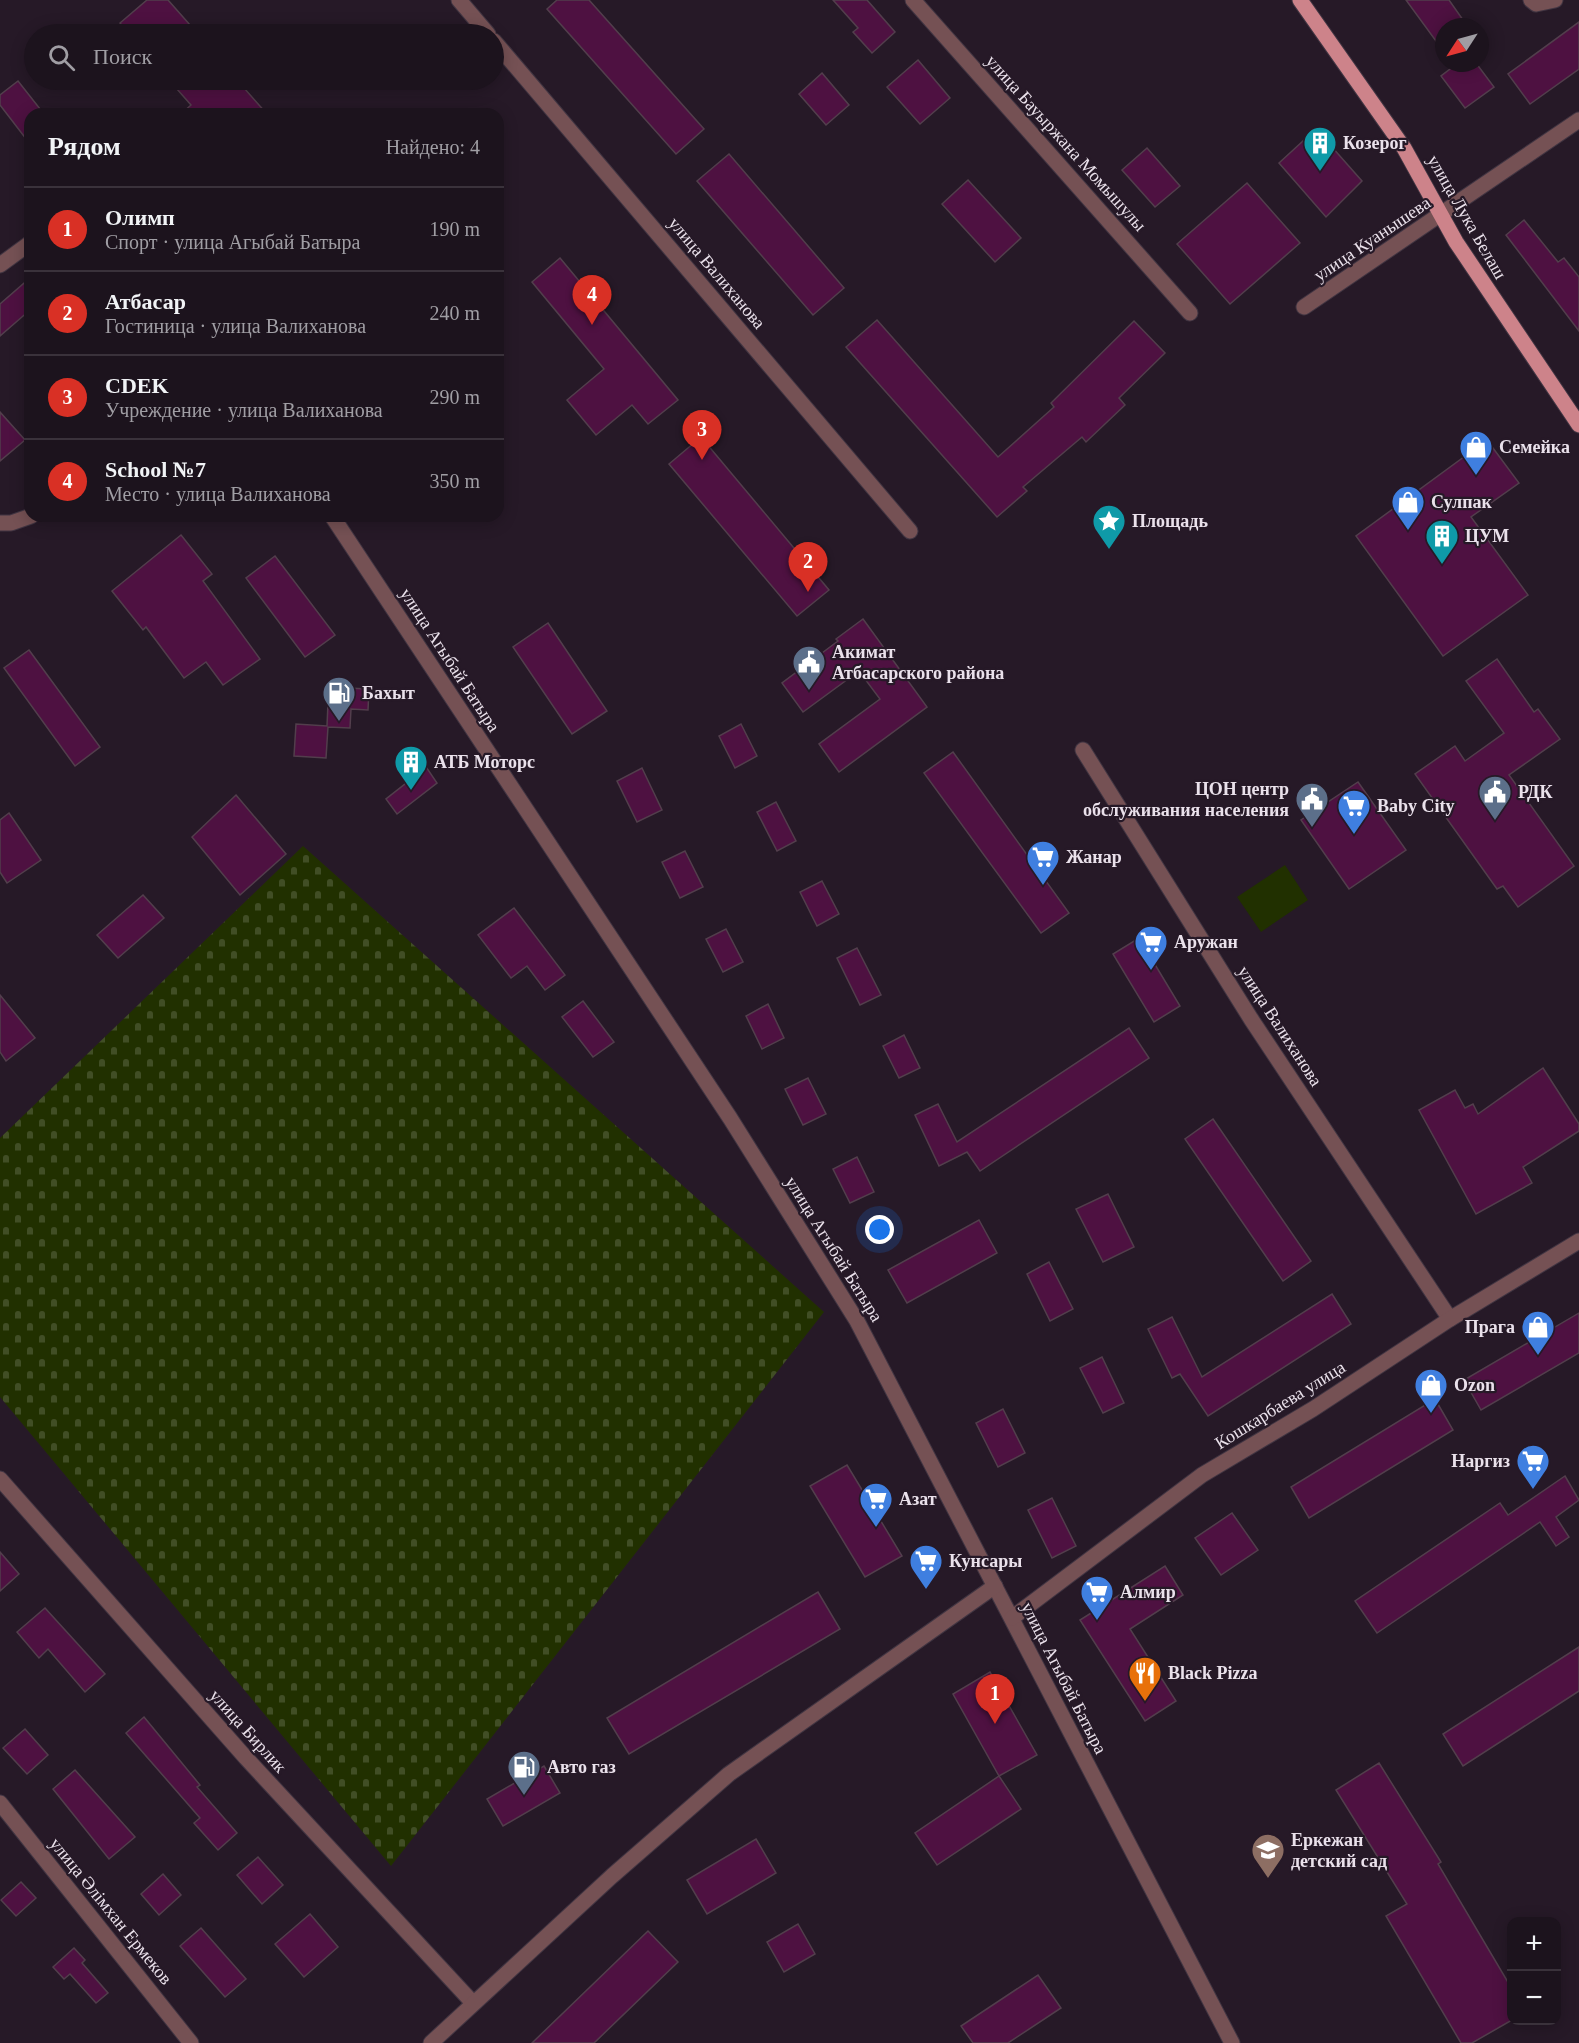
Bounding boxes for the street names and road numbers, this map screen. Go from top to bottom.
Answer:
street label: улица Бауыржана Момышулы [982,51,1150,235]
street label: улица Лука Белаш [1423,151,1511,283]
street label: улица Куанышева [1310,193,1434,285]
street label: улица Валиханова [665,213,769,333]
street label: улица Агыбай Батыра [396,584,504,736]
street label: улица Валиханова [1234,962,1326,1090]
street label: улица Агыбай Батыра [781,1173,887,1325]
street label: Кошкарбаева улица [1211,1357,1349,1453]
street label: улица Агыбай Батыра [1017,1599,1111,1757]
street label: улица Бирлик [205,1685,291,1777]
street label: улица Әлімхан Ермеков [46,1834,176,1988]

